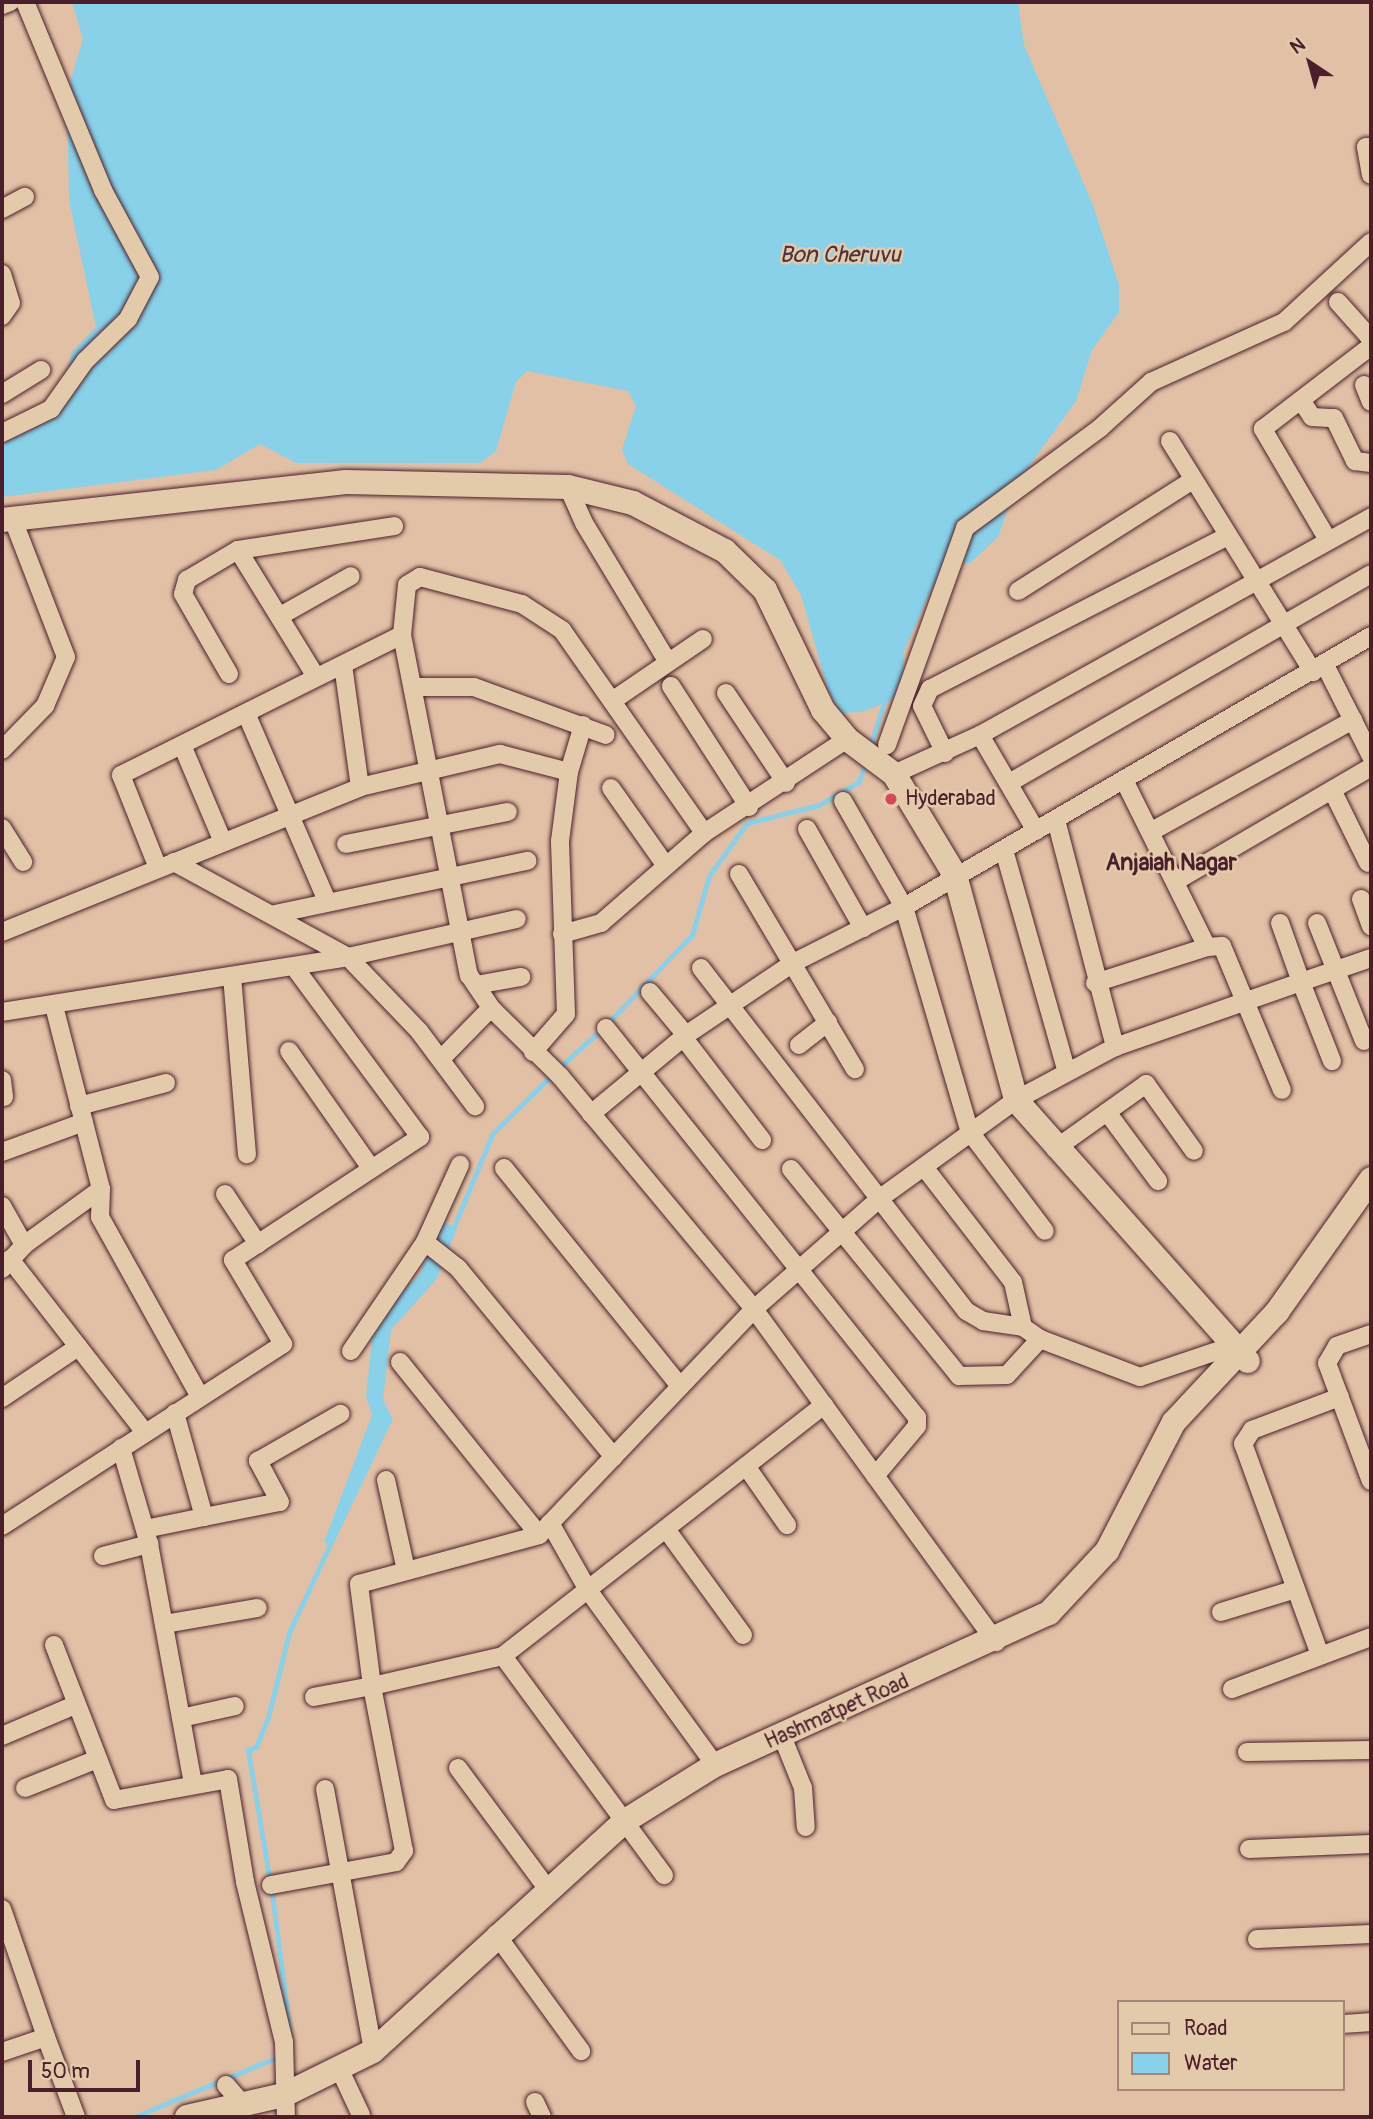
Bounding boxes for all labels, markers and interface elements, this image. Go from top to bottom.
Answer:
north arrow [1275,28,1345,98]
text: N [1285,33,1310,60]
water label: Bon Cheruvu [779,241,901,269]
place label: Hyderabad [905,786,996,812]
marker: Hyderabad [883,791,899,807]
district label: Anjaiah Nagar [1105,849,1237,877]
street label: Hashmatpet Road [761,1669,913,1755]
legend [1118,2000,1345,2091]
text: Road [1184,2015,1228,2042]
scale bar [32,2046,144,2090]
text: Water [1184,2050,1237,2077]
text: 50 m [41,2058,90,2085]

